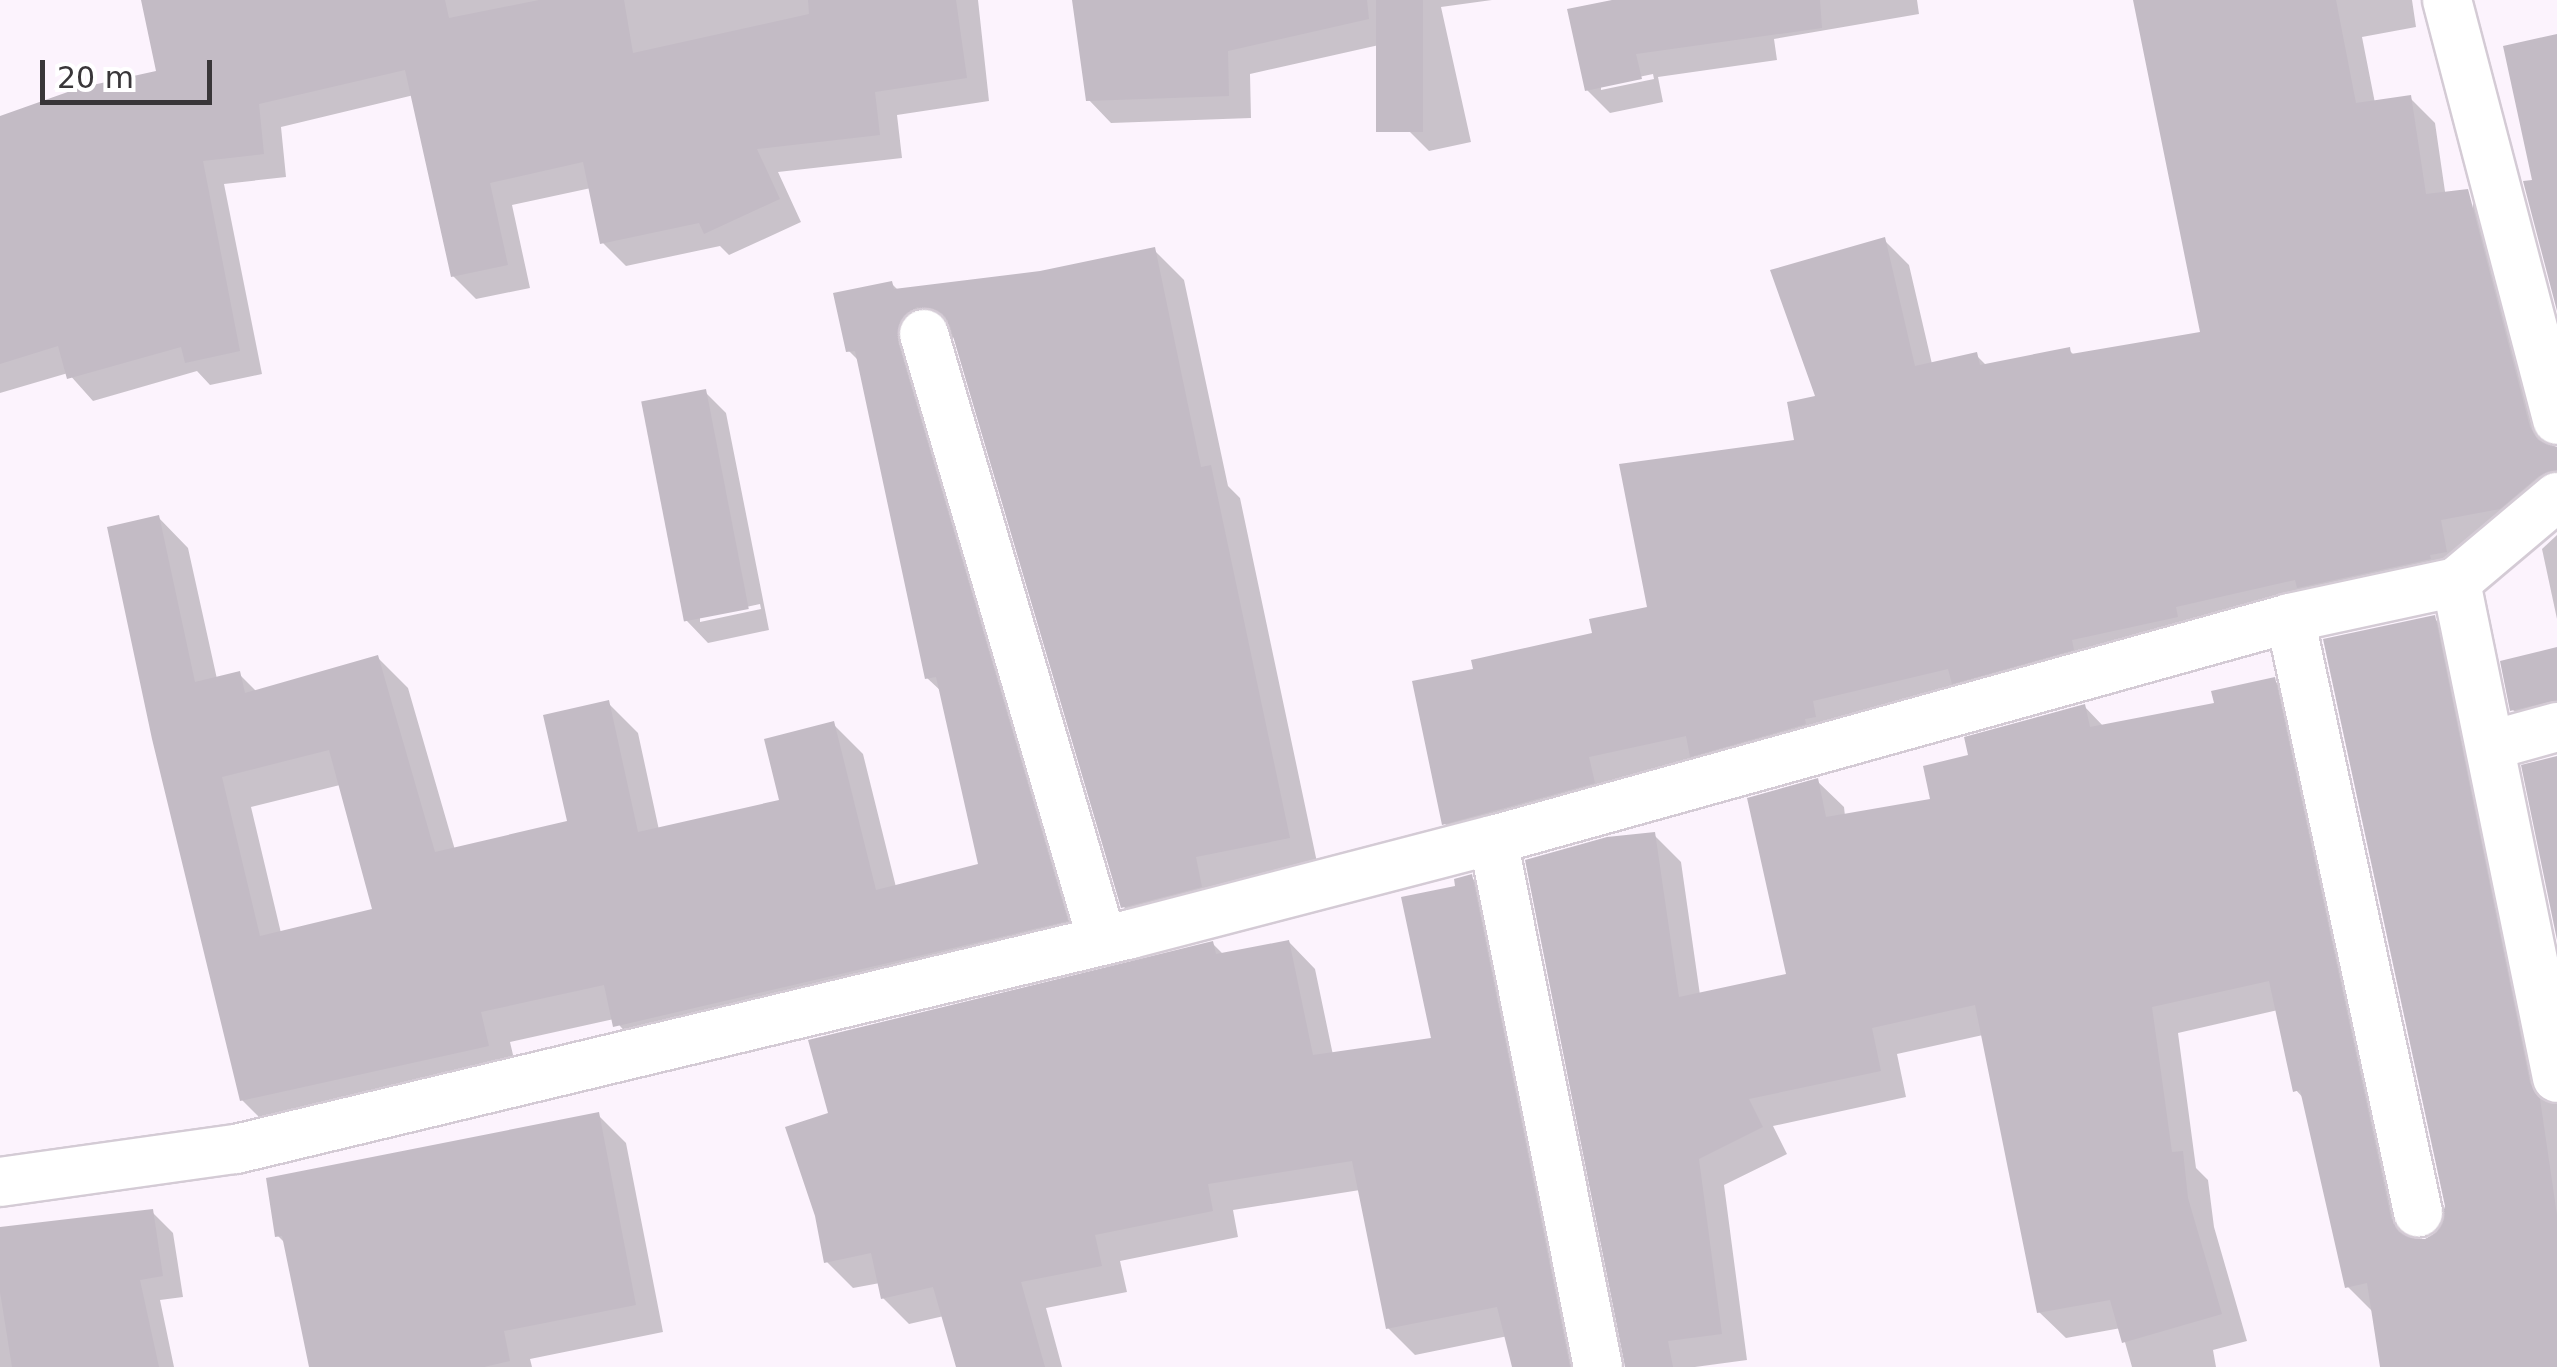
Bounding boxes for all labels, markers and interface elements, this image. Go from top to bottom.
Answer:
scale bar [45,40,218,102]
text: 20 m [57,60,134,95]

